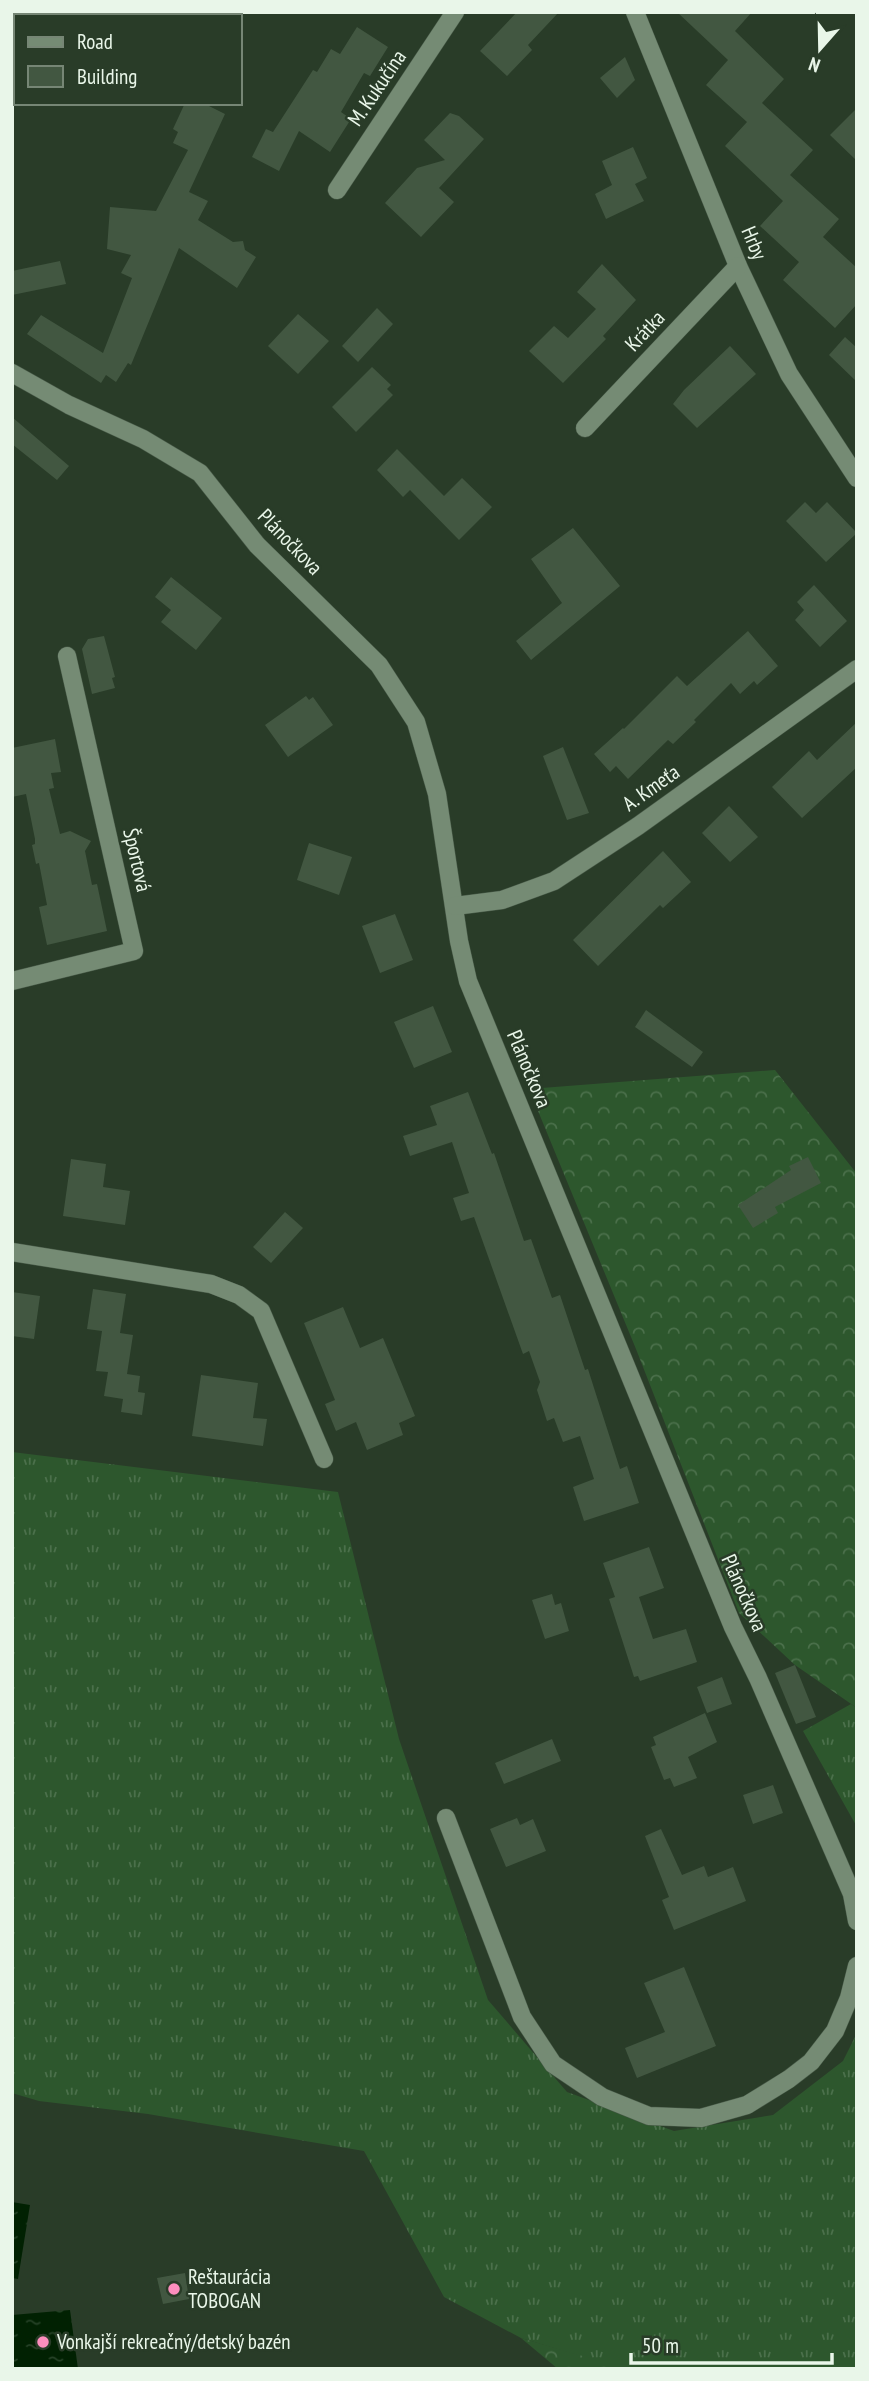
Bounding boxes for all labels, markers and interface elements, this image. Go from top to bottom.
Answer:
legend [14,14,242,105]
north arrow [785,14,855,84]
text: Road [77,28,113,55]
street label: M. Kukučína [341,44,412,131]
text: N [805,52,823,78]
text: Building [77,63,137,90]
street label: Hrby [735,222,774,264]
street label: Krátka [619,304,670,357]
street label: Plánočkova [252,503,329,580]
street label: A. Kmeťa [617,758,685,817]
street label: Športová [117,825,158,894]
street label: Plánočkova [501,1026,558,1112]
street label: Plánočkova [715,1550,773,1636]
place label: Reštaurácia TOBOGAN [188,2263,271,2314]
marker: Reštaurácia TOBOGAN [166,2281,182,2297]
scale bar [631,2322,832,2366]
place label: Vonkajší rekreačný/detský bazén [56,2328,291,2355]
text: 50 m [642,2332,679,2359]
marker: Vonkajší rekreačný/detský bazén [35,2334,51,2350]

